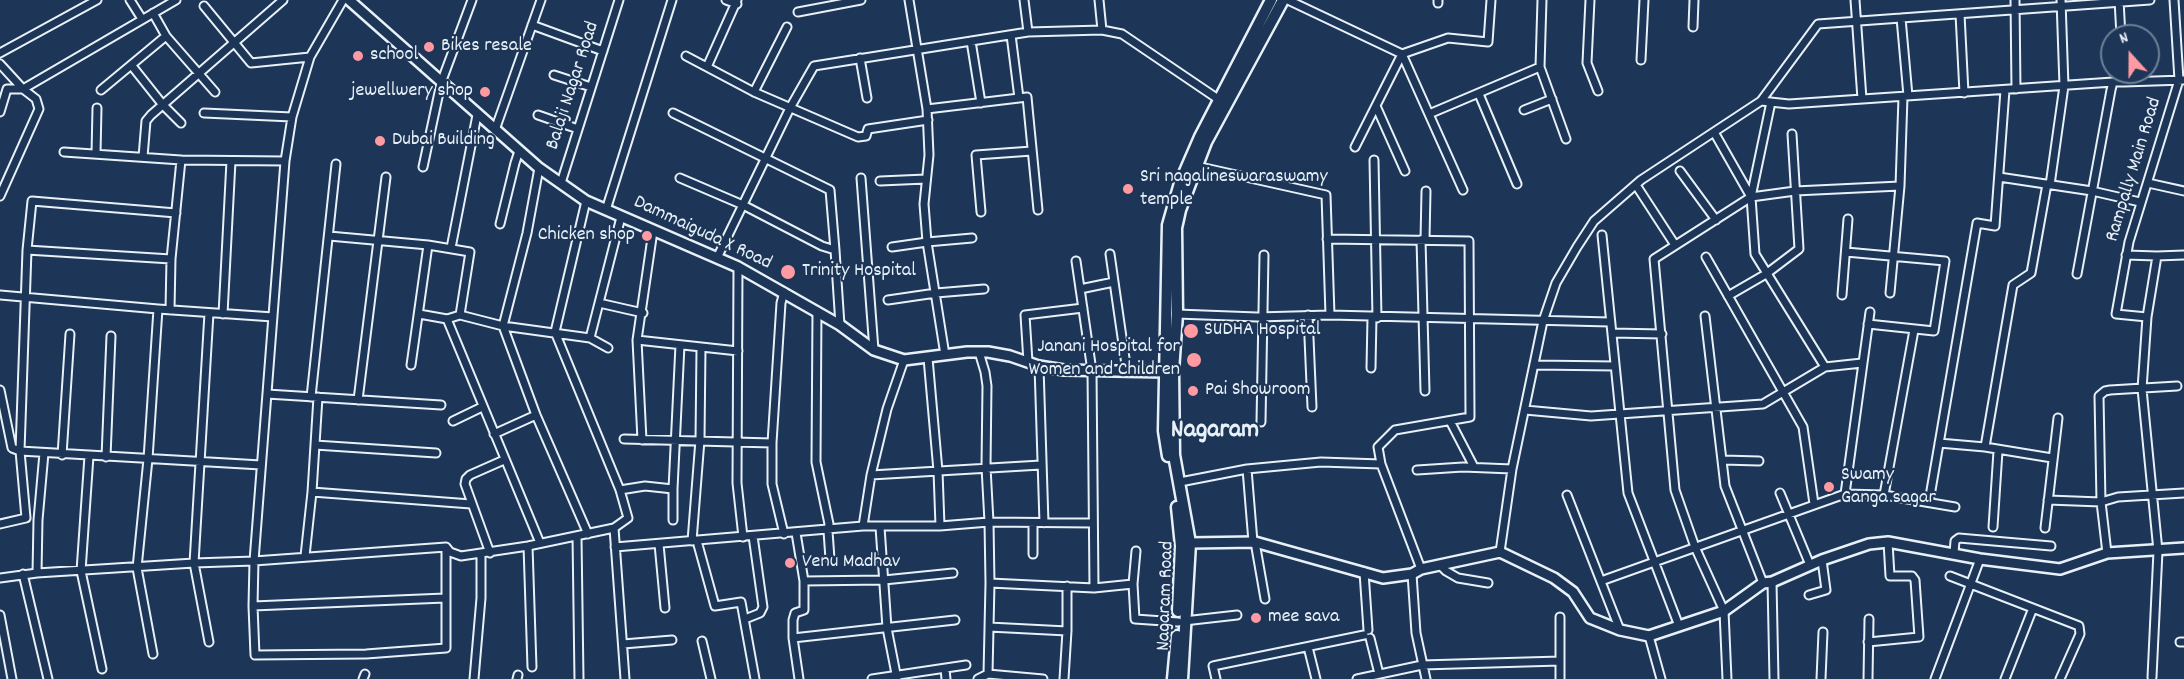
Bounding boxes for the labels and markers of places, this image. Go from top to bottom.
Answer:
place label: Bikes resale [441,35,532,59]
marker: Bikes resale [422,40,436,54]
place label: school [370,44,418,68]
marker: school [351,49,365,63]
place label: jewellwery shop [350,80,473,104]
marker: jewellwery shop [478,85,492,99]
place label: Dubai Building [392,129,495,153]
marker: Dubai Building [373,134,387,148]
place label: Sri nagalineswaraswamy temple [1140,166,1328,213]
marker: Sri nagalineswaraswamy temple [1121,182,1135,196]
place label: Chicken shop [538,224,635,248]
marker: Chicken shop [640,229,654,243]
place label: Trinity Hospital [802,260,916,284]
marker: Trinity Hospital [779,263,797,281]
place label: SUDHA Hospital [1204,319,1320,343]
marker: SUDHA Hospital [1182,322,1200,340]
place label: Janani Hospital for Women and Children [1028,336,1180,383]
marker: Janani Hospital for Women and Children [1185,351,1203,369]
place label: Pai Showroom [1205,379,1310,403]
marker: Pai Showroom [1186,384,1200,398]
place label: Swamy Ganga sagar [1841,464,1936,511]
marker: Swamy Ganga sagar [1822,480,1836,494]
place label: Venu Madhav [802,551,900,575]
marker: Venu Madhav [783,556,797,570]
place label: mee sava [1268,606,1339,630]
marker: mee sava [1249,611,1263,625]

